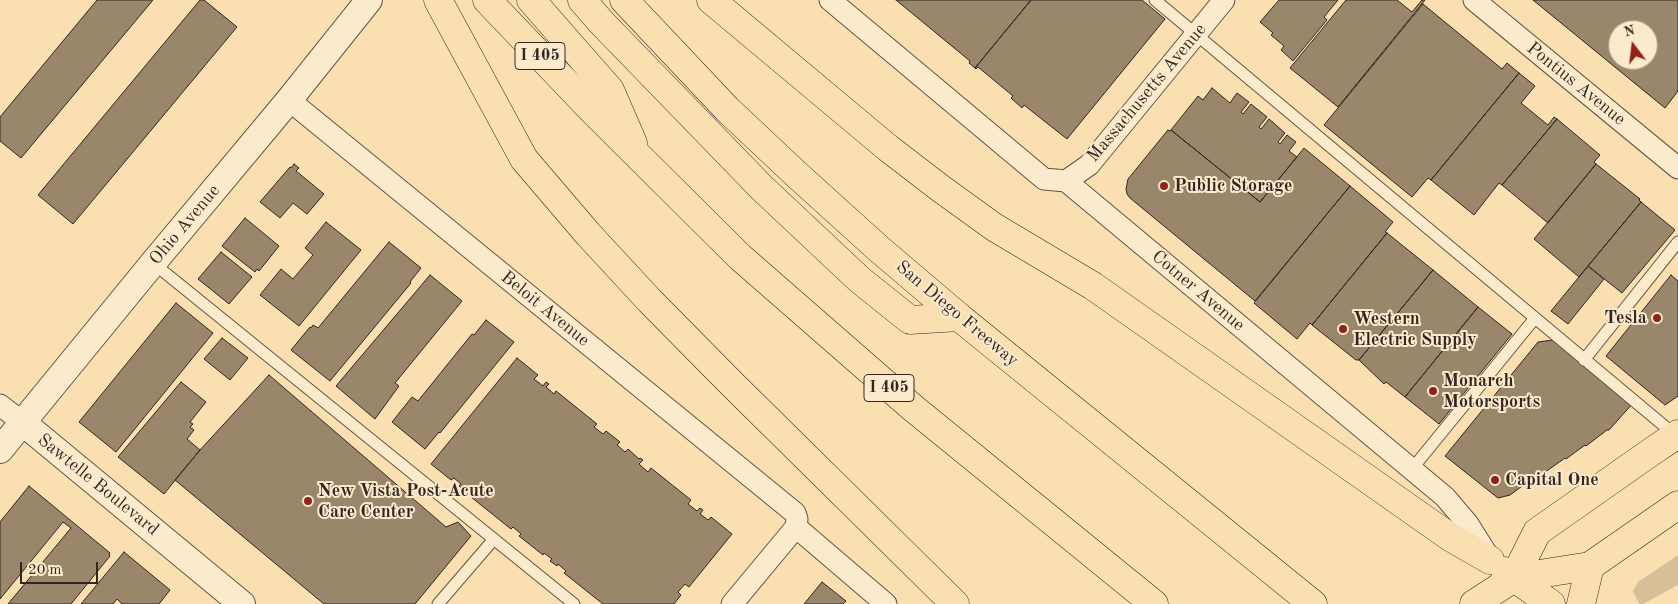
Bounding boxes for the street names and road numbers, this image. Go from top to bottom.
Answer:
street label: Massachusetts Avenue [1083,19,1211,167]
street label: Pontius Avenue [1522,38,1630,130]
road number: I 405 [515,42,565,70]
street label: Ohio Avenue [145,180,225,270]
street label: Cotner Avenue [1147,246,1249,336]
street label: San Diego Freeway [891,256,1023,372]
street label: Beloit Avenue [496,267,594,351]
road number: I 405 [864,374,914,402]
street label: Sawtelle Boulevard [33,429,163,541]

